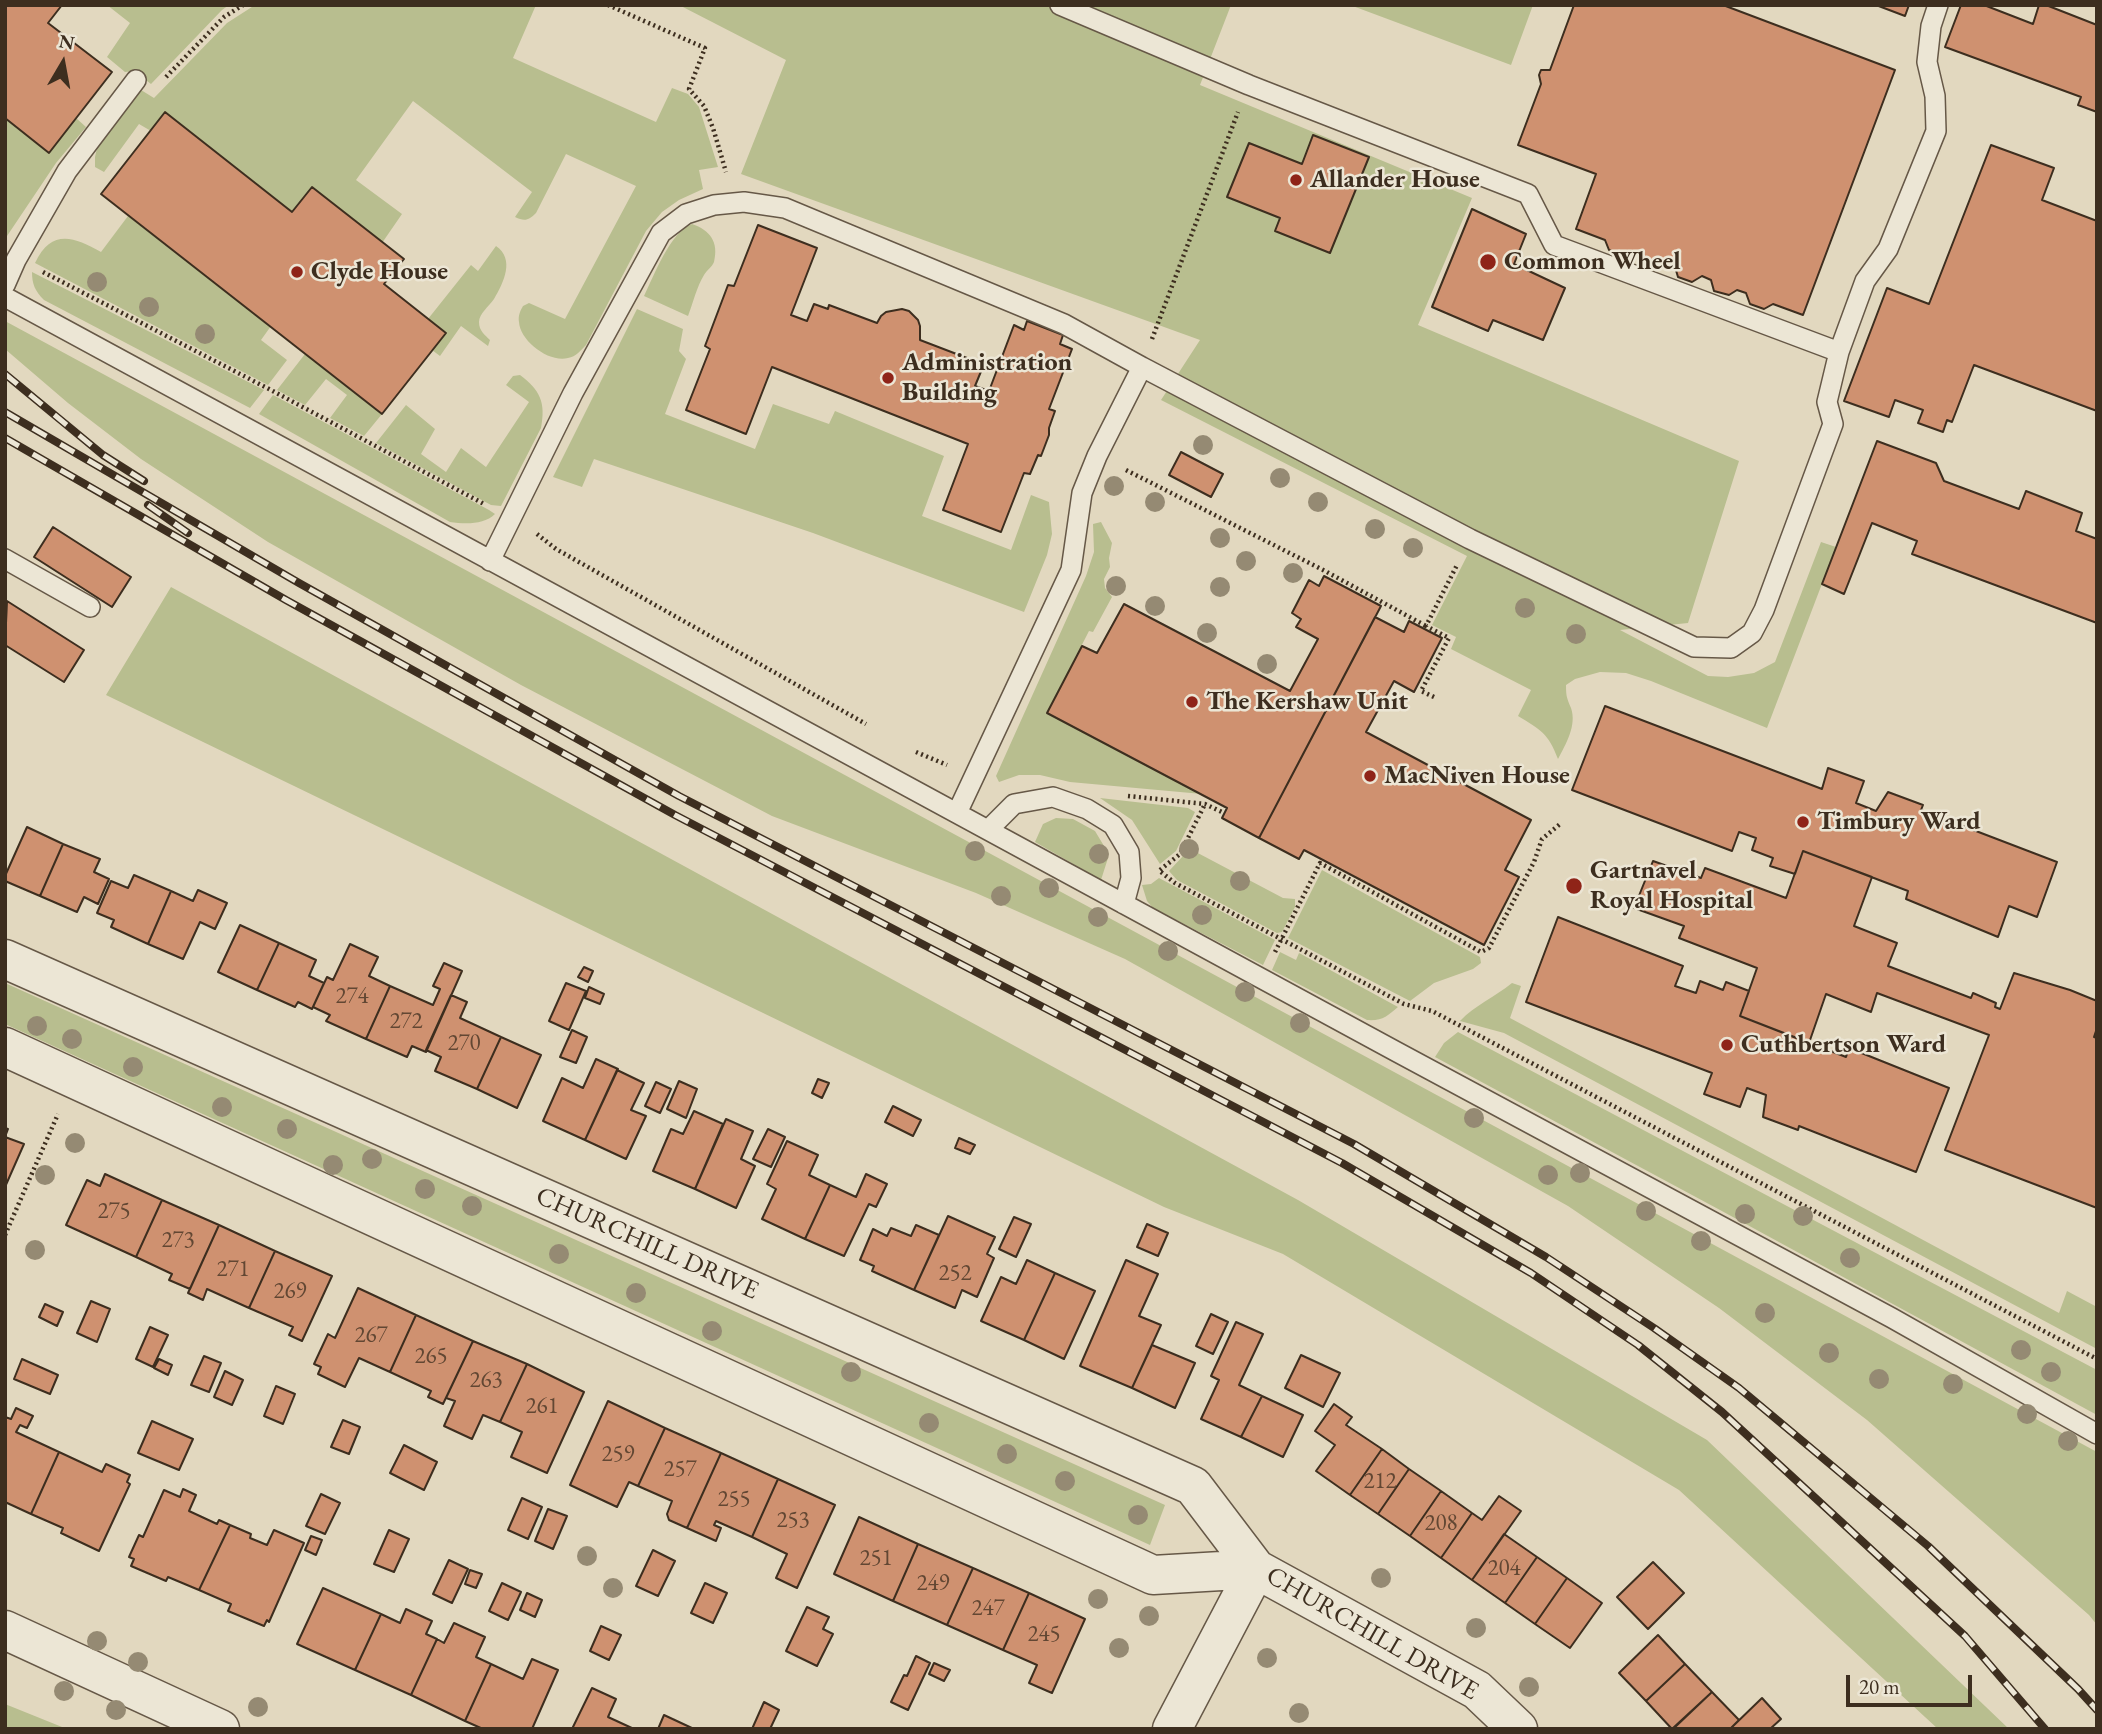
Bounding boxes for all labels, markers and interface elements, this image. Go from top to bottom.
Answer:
north arrow [28,28,98,98]
text: N [57,28,76,55]
place label: Allander House [1310,164,1480,196]
marker: Allander House [1288,172,1304,188]
place label: Common Wheel [1504,246,1681,278]
marker: Common Wheel [1478,252,1498,272]
place label: Clyde House [311,256,448,288]
marker: Clyde House [289,264,305,280]
place label: Administration Building [902,347,1072,408]
marker: Administration Building [880,370,896,386]
place label: The Kershaw Unit [1206,686,1408,718]
marker: The Kershaw Unit [1184,694,1200,710]
place label: MacNiven House [1384,760,1570,792]
marker: MacNiven House [1362,768,1378,784]
place label: Timbury Ward [1817,806,1981,838]
marker: Timbury Ward [1795,814,1811,830]
place label: Gartnavel Royal Hospital [1590,855,1753,917]
marker: Gartnavel Royal Hospital [1564,876,1584,896]
house number: 274 [335,983,369,1011]
house number: 272 [389,1008,423,1036]
place label: Cuthbertson Ward [1741,1029,1946,1061]
house number: 270 [447,1030,481,1058]
marker: Cuthbertson Ward [1719,1037,1735,1053]
street label: CHURCHILL DRIVE [531,1181,763,1307]
house number: 275 [97,1198,131,1226]
house number: 273 [161,1227,195,1255]
house number: 271 [216,1256,250,1284]
house number: 252 [938,1260,972,1288]
house number: 269 [273,1278,307,1306]
house number: 267 [354,1322,388,1350]
house number: 265 [414,1343,448,1371]
house number: 263 [469,1367,503,1395]
house number: 261 [525,1393,559,1421]
house number: 259 [601,1441,635,1469]
house number: 257 [663,1456,697,1484]
house number: 212 [1363,1468,1397,1496]
house number: 255 [717,1486,751,1514]
house number: 253 [776,1507,810,1535]
house number: 208 [1424,1510,1458,1538]
house number: 251 [859,1545,893,1573]
house number: 204 [1487,1555,1521,1583]
street label: CHURCHILL DRIVE [1260,1560,1484,1708]
house number: 249 [916,1570,950,1598]
house number: 247 [971,1595,1005,1623]
house number: 245 [1027,1621,1061,1649]
scale bar [1850,1660,1976,1704]
text: 20 m [1859,1673,1900,1700]

